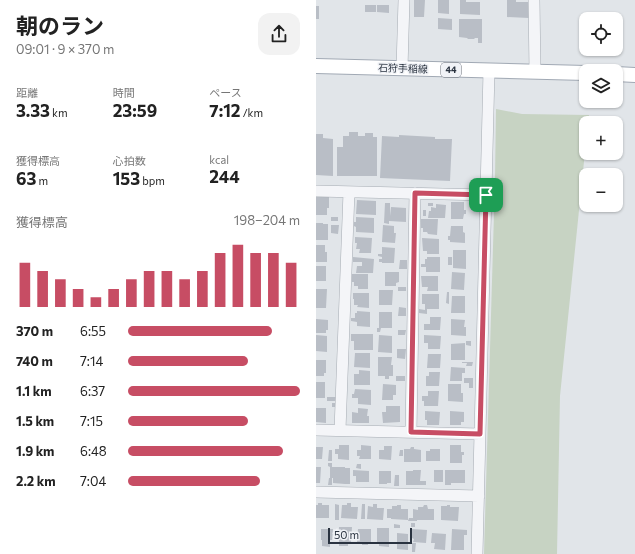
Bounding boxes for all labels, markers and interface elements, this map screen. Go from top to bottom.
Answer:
text: 朝のラン [16,12,104,39]
map controls [579,12,623,212]
button: locate [579,12,623,56]
button: share [258,13,300,55]
text: 09:01 · 9 × 370 m [16,41,114,57]
street label: 石狩手稲線 [378,61,428,75]
road number: 44 [441,63,461,77]
button: layers [579,64,623,108]
text: 距離 [16,86,38,99]
text: 時間 [113,86,135,99]
text: ペース [209,86,242,99]
text: 3.33 [16,100,50,121]
text: 23:59 [113,100,157,121]
text: 7:12 [209,100,241,121]
text: km [50,106,68,119]
text: /km [241,106,263,119]
button: + [579,116,623,160]
text: kcal [209,153,229,166]
text: 獲得標高 [16,154,60,167]
text: 心拍数 [113,154,146,167]
text: 244 [209,166,240,187]
text: 63 [16,168,36,189]
text: 153 [113,168,140,189]
button: − [579,168,623,212]
text: m [36,174,48,187]
text: bpm [140,174,165,187]
pin [469,178,503,212]
icon: arrive [475,184,497,206]
text: 198–204 m [234,212,300,228]
text: 獲得標高 [16,214,68,230]
text: 370 m [16,323,53,339]
text: 6:55 [80,323,106,339]
text: 740 m [16,353,53,369]
text: 7:14 [80,353,103,369]
text: 1.1 km [16,383,52,399]
text: 6:37 [80,383,105,399]
text: 1.5 km [16,413,54,429]
text: 7:15 [80,413,103,429]
text: 1.9 km [16,443,54,459]
text: 6:48 [80,443,107,459]
text: 2.2 km [16,473,56,489]
text: 7:04 [80,473,106,489]
scale bar [328,526,412,545]
text: 50 m [334,528,359,541]

